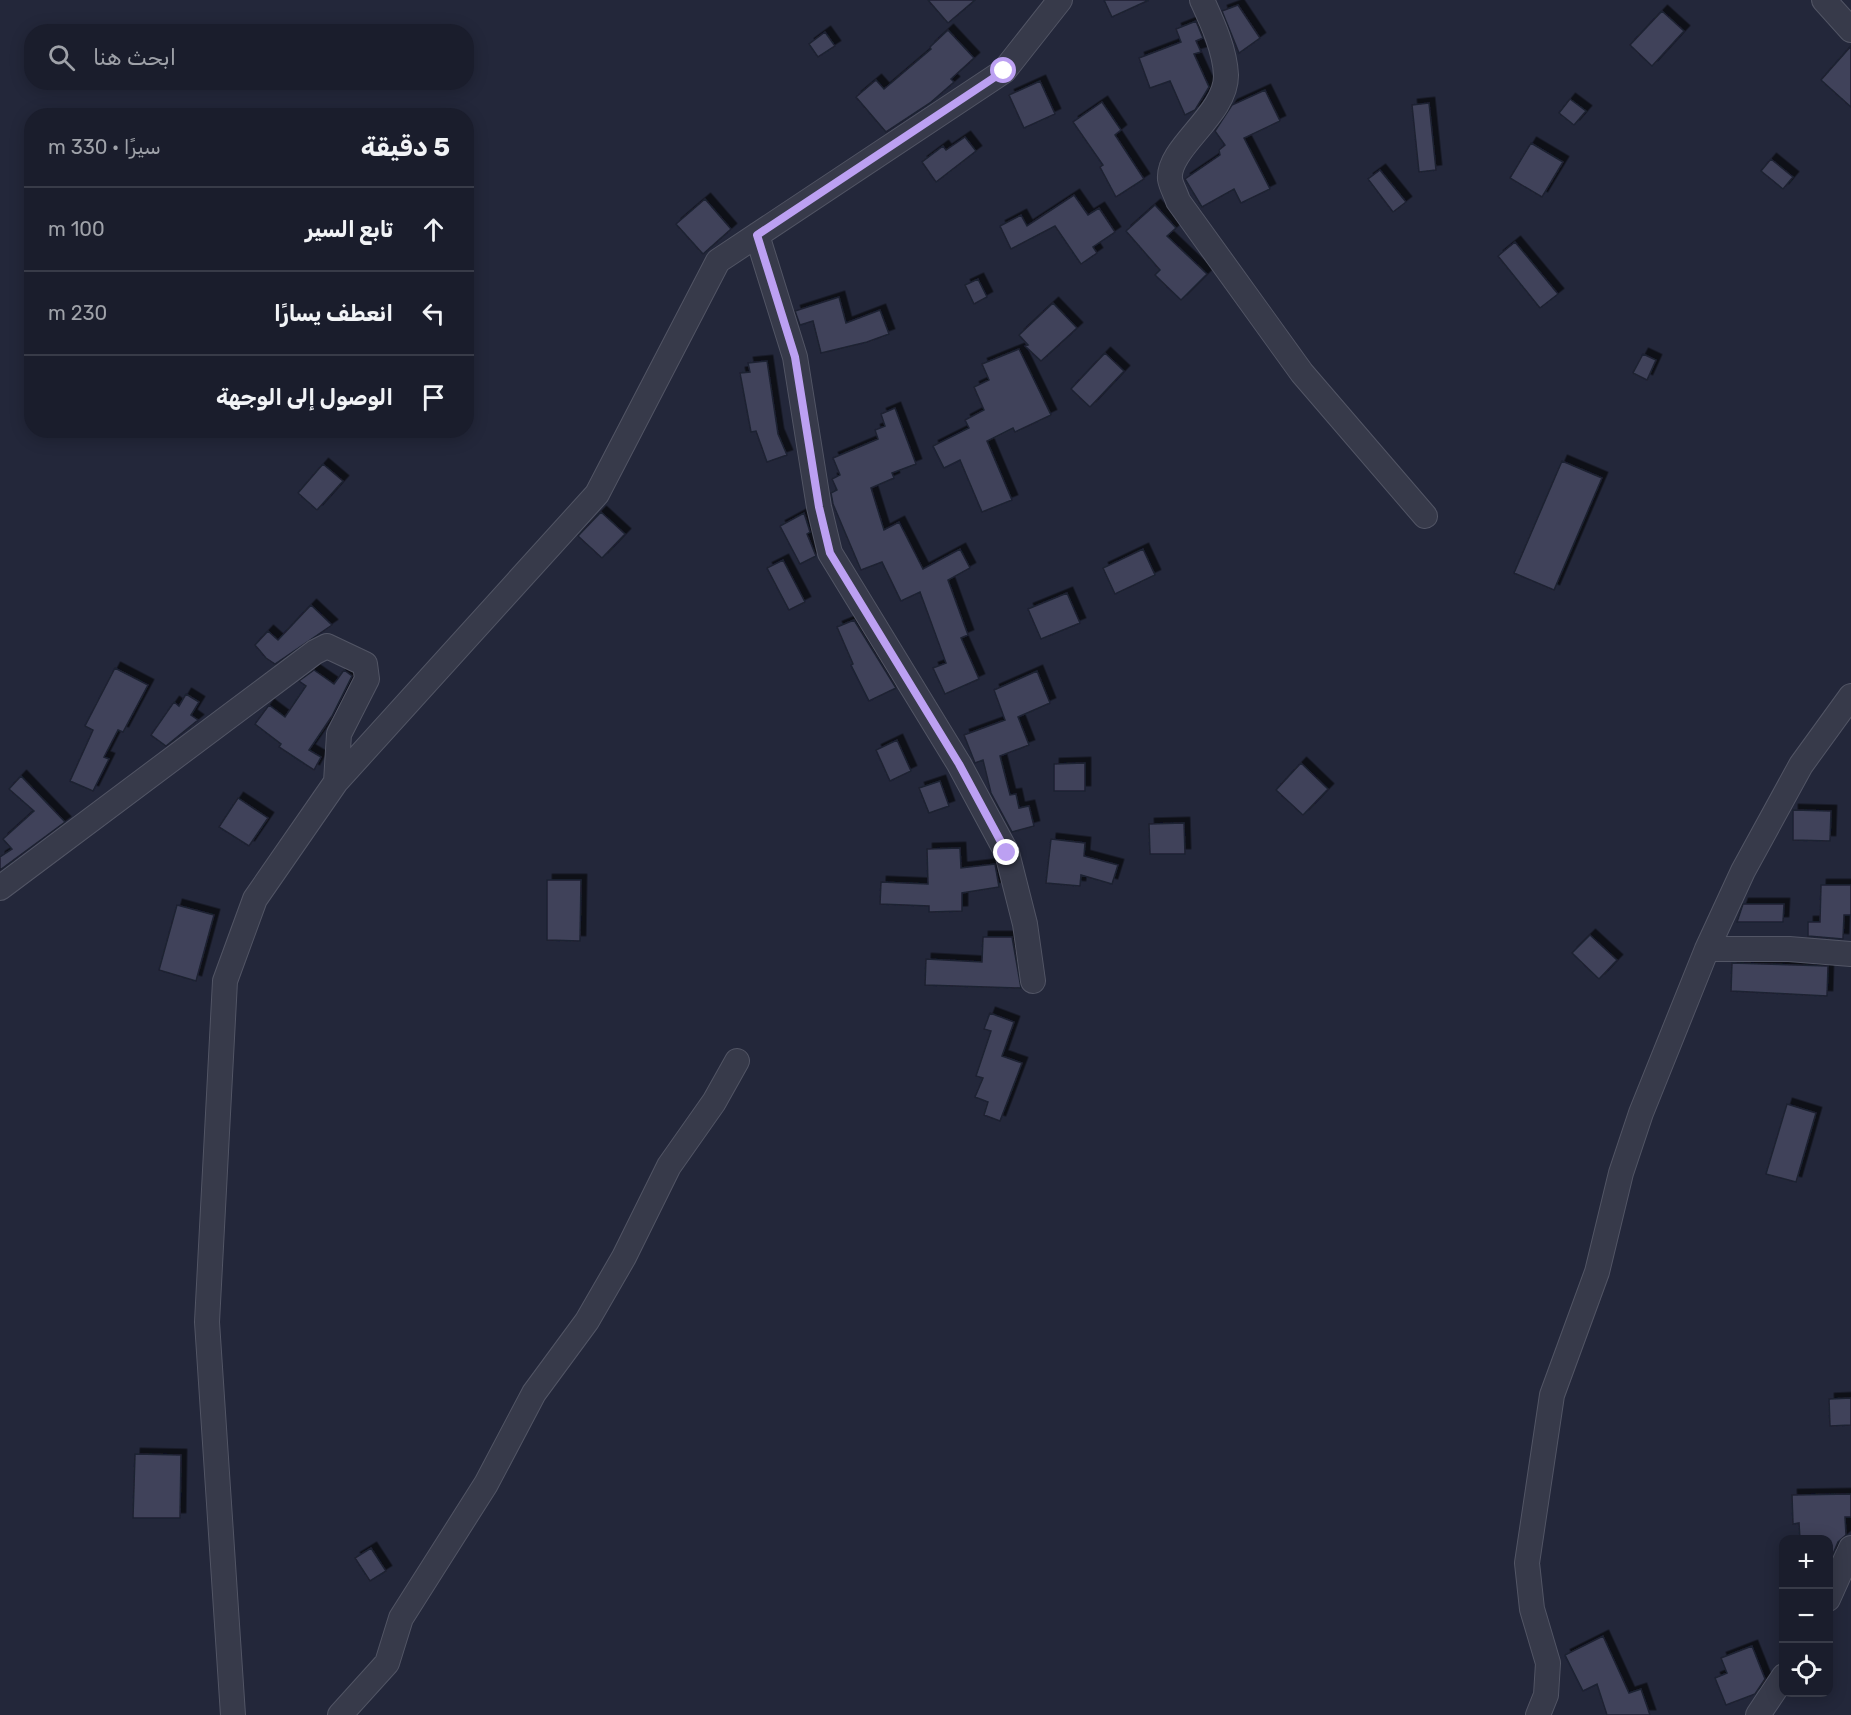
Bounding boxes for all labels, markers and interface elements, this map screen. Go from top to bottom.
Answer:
search box [24,24,474,90]
icon: search [45,41,78,74]
text: ابحث هنا [93,44,176,71]
route start [990,57,1016,83]
text: 5 دقيقة [361,132,450,163]
text: سيرًا · 330 m [48,135,161,159]
icon: ahead [417,213,450,246]
text: تابع السير [305,216,393,243]
text: 100 m [48,217,105,241]
icon: left [417,297,450,330]
text: انعطف يسارًا [274,300,393,327]
text: 230 m [48,301,107,325]
icon: arrive [417,381,450,414]
text: الوصول إلى الوجهة [216,384,393,411]
route end [993,839,1019,865]
map controls [1779,1535,1833,1697]
button: + [1779,1535,1833,1589]
button: − [1779,1589,1833,1643]
button: locate [1779,1643,1833,1697]

